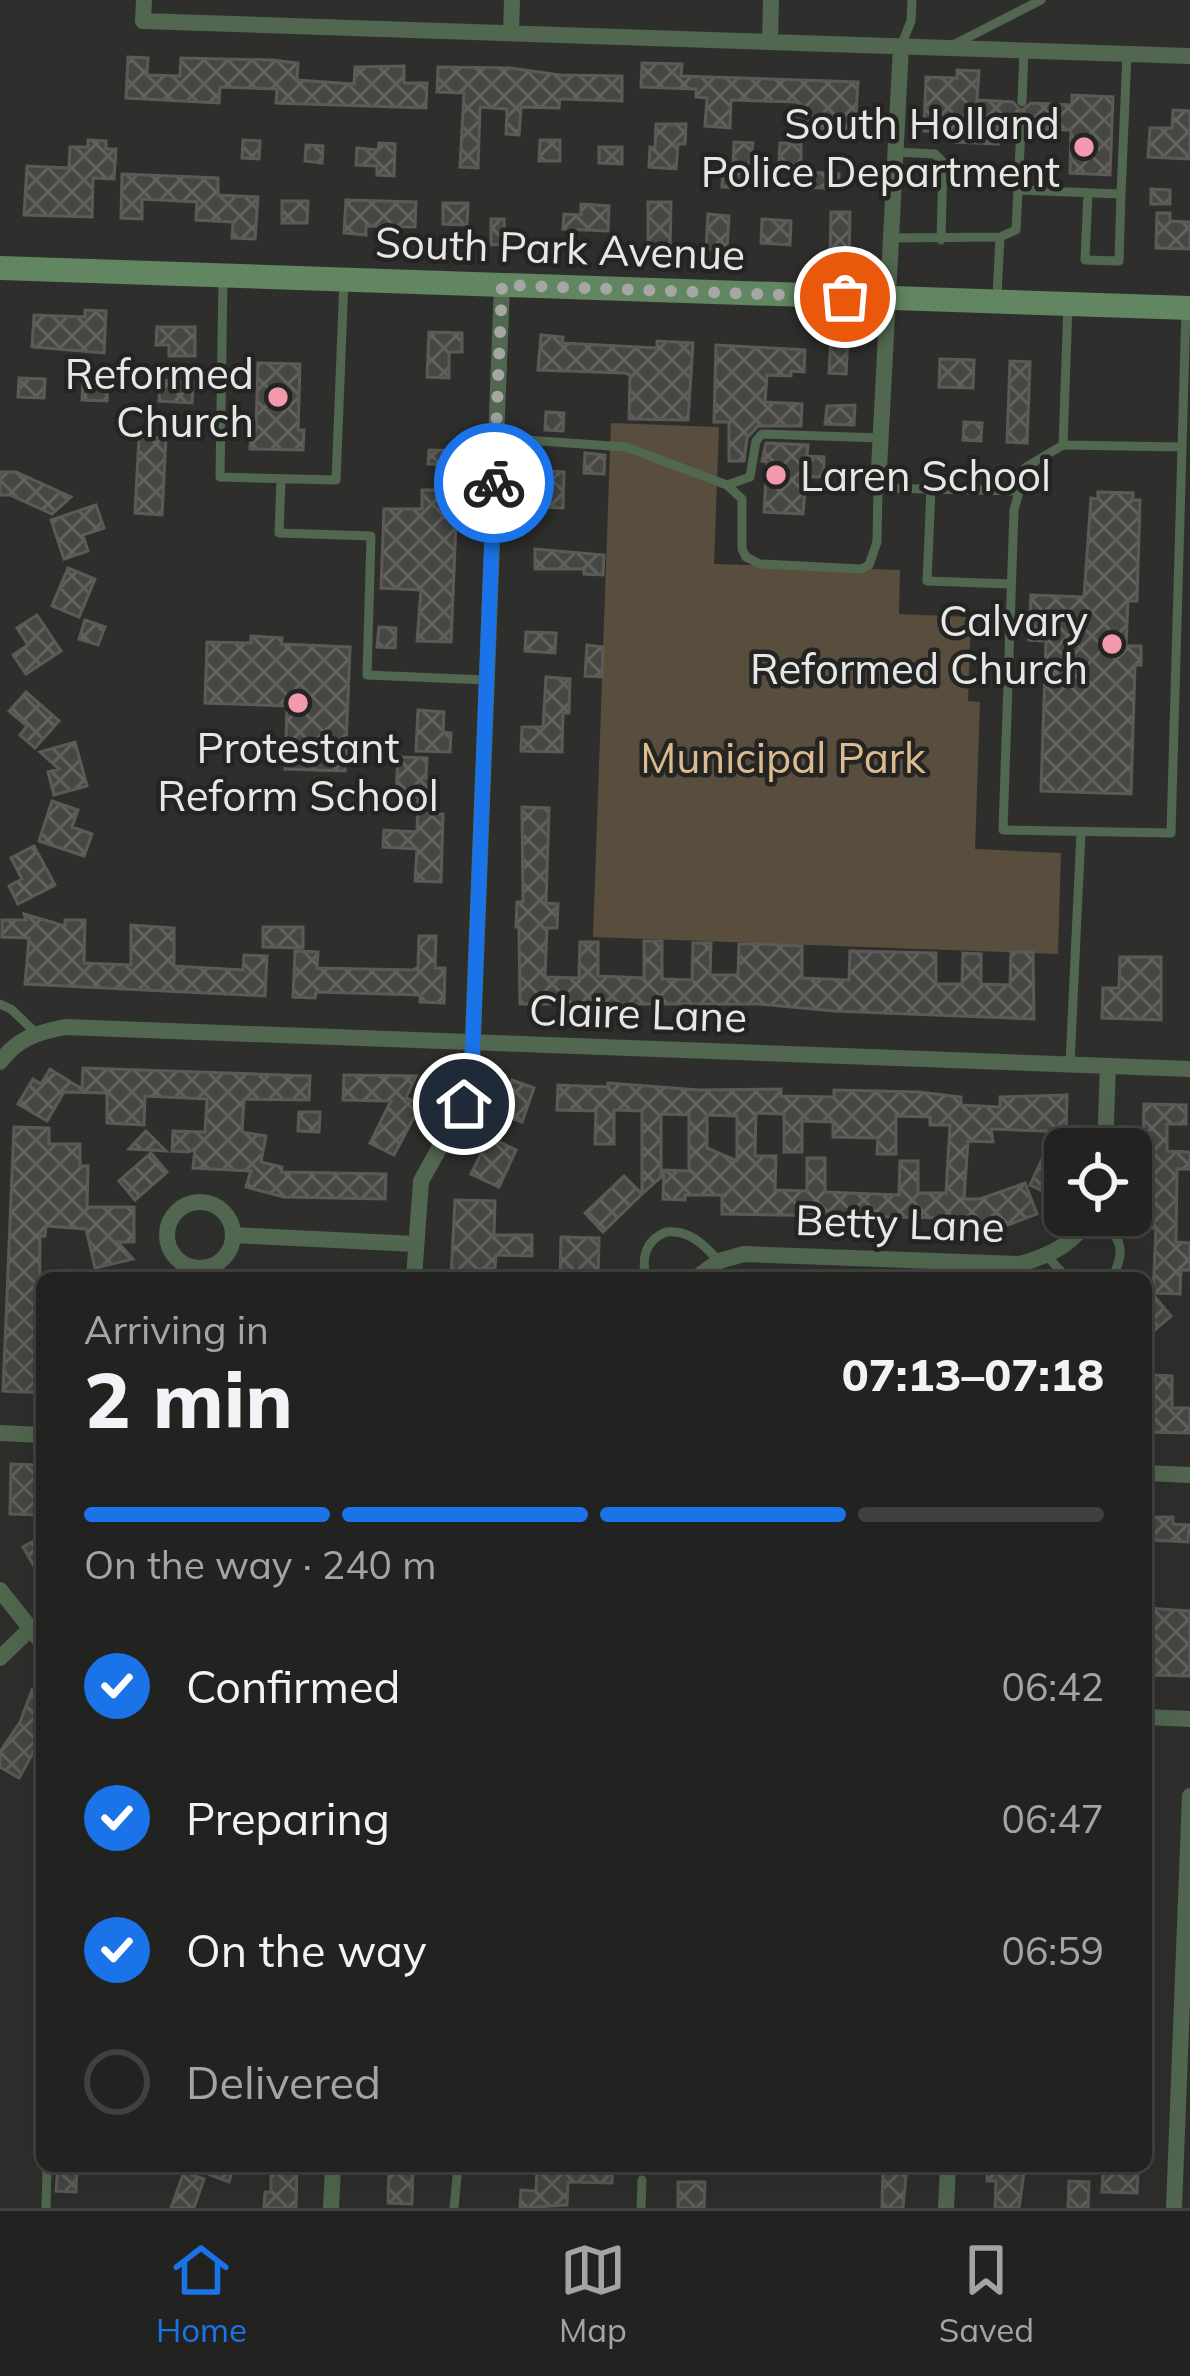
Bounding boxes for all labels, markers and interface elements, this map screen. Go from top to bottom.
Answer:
place label: South Holland Police Department [701,97,1060,198]
marker: South Holland Police Department [1071,134,1097,160]
street label: South Park Avenue [374,215,746,281]
pin [794,246,896,348]
icon: bag [812,264,878,330]
place label: Reformed Church [65,347,254,448]
marker: Reformed Church [265,384,291,410]
courier [434,423,554,543]
place label: Laren School [800,449,1051,502]
icon: bike [461,450,527,516]
marker: Laren School [763,462,789,488]
place label: Calvary Reformed Church [750,594,1088,695]
marker: Calvary Reformed Church [1099,631,1125,657]
marker: Protestant Reform School [285,690,311,716]
place label: Protestant Reform School [157,721,439,822]
park label: Municipal Park [640,731,926,784]
street label: Claire Lane [528,983,748,1043]
pin [413,1053,515,1155]
icon: home [431,1071,497,1137]
map controls [1044,1128,1152,1236]
button: locate [1044,1128,1152,1236]
street label: Betty Lane [794,1193,1006,1253]
text: Arriving in [84,1305,269,1354]
text: 07:13–07:18 [842,1346,1104,1402]
text: 2 min [84,1350,293,1448]
text: On the way · 240 m [84,1540,436,1589]
icon: check [84,1653,150,1719]
text: Confirmed [186,1658,400,1714]
text: 06:42 [1002,1662,1104,1711]
icon: check [84,1785,150,1851]
text: Preparing [186,1790,390,1846]
text: 06:47 [1002,1794,1104,1843]
icon: check [84,1917,150,1983]
text: On the way [186,1922,427,1978]
text: 06:59 [1002,1926,1104,1975]
text: Delivered [186,2054,381,2110]
tab: Home [156,2237,247,2350]
tab: Map [559,2237,627,2350]
tab: Saved [939,2237,1034,2350]

